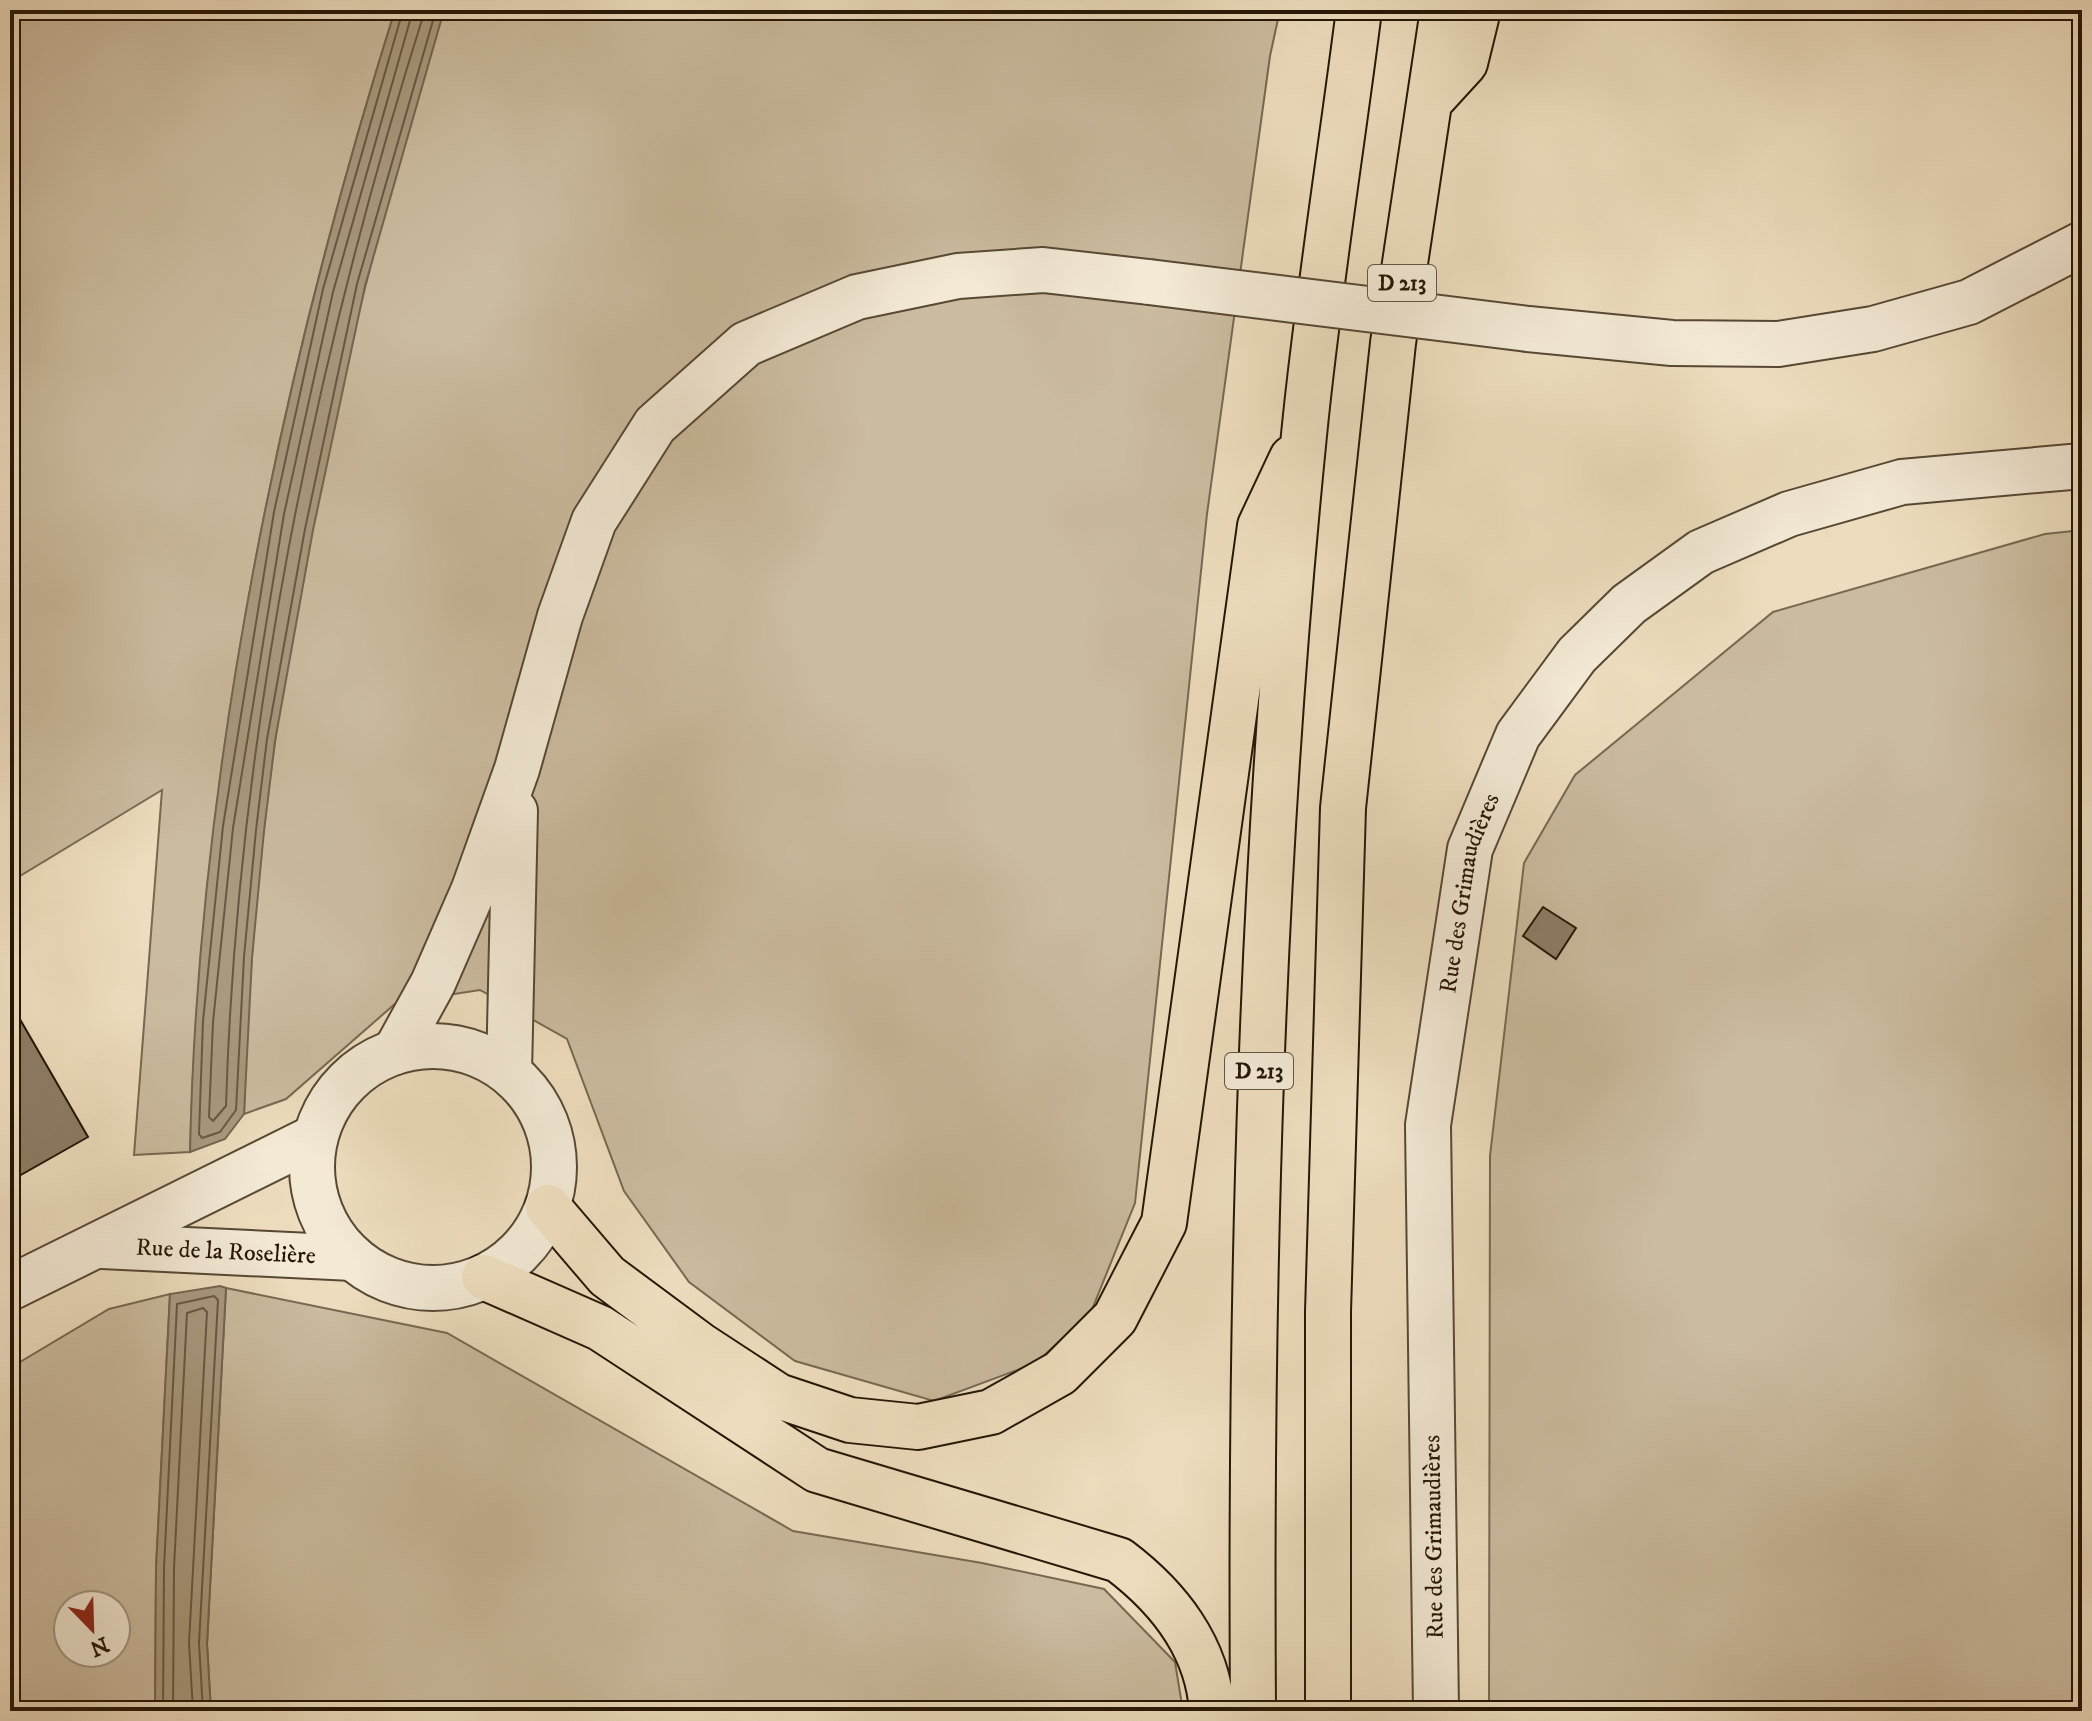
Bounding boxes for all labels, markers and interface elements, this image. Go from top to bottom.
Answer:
road number: D 213 [1368,265,1436,301]
street label: Rue des Grimaudières [1433,789,1507,995]
road number: D 213 [1225,1053,1293,1089]
street label: Rue de la Roselière [135,1233,317,1271]
street label: Rue des Grimaudières [1417,1435,1451,1639]
north arrow [52,1589,132,1669]
text: N [86,1630,113,1662]

